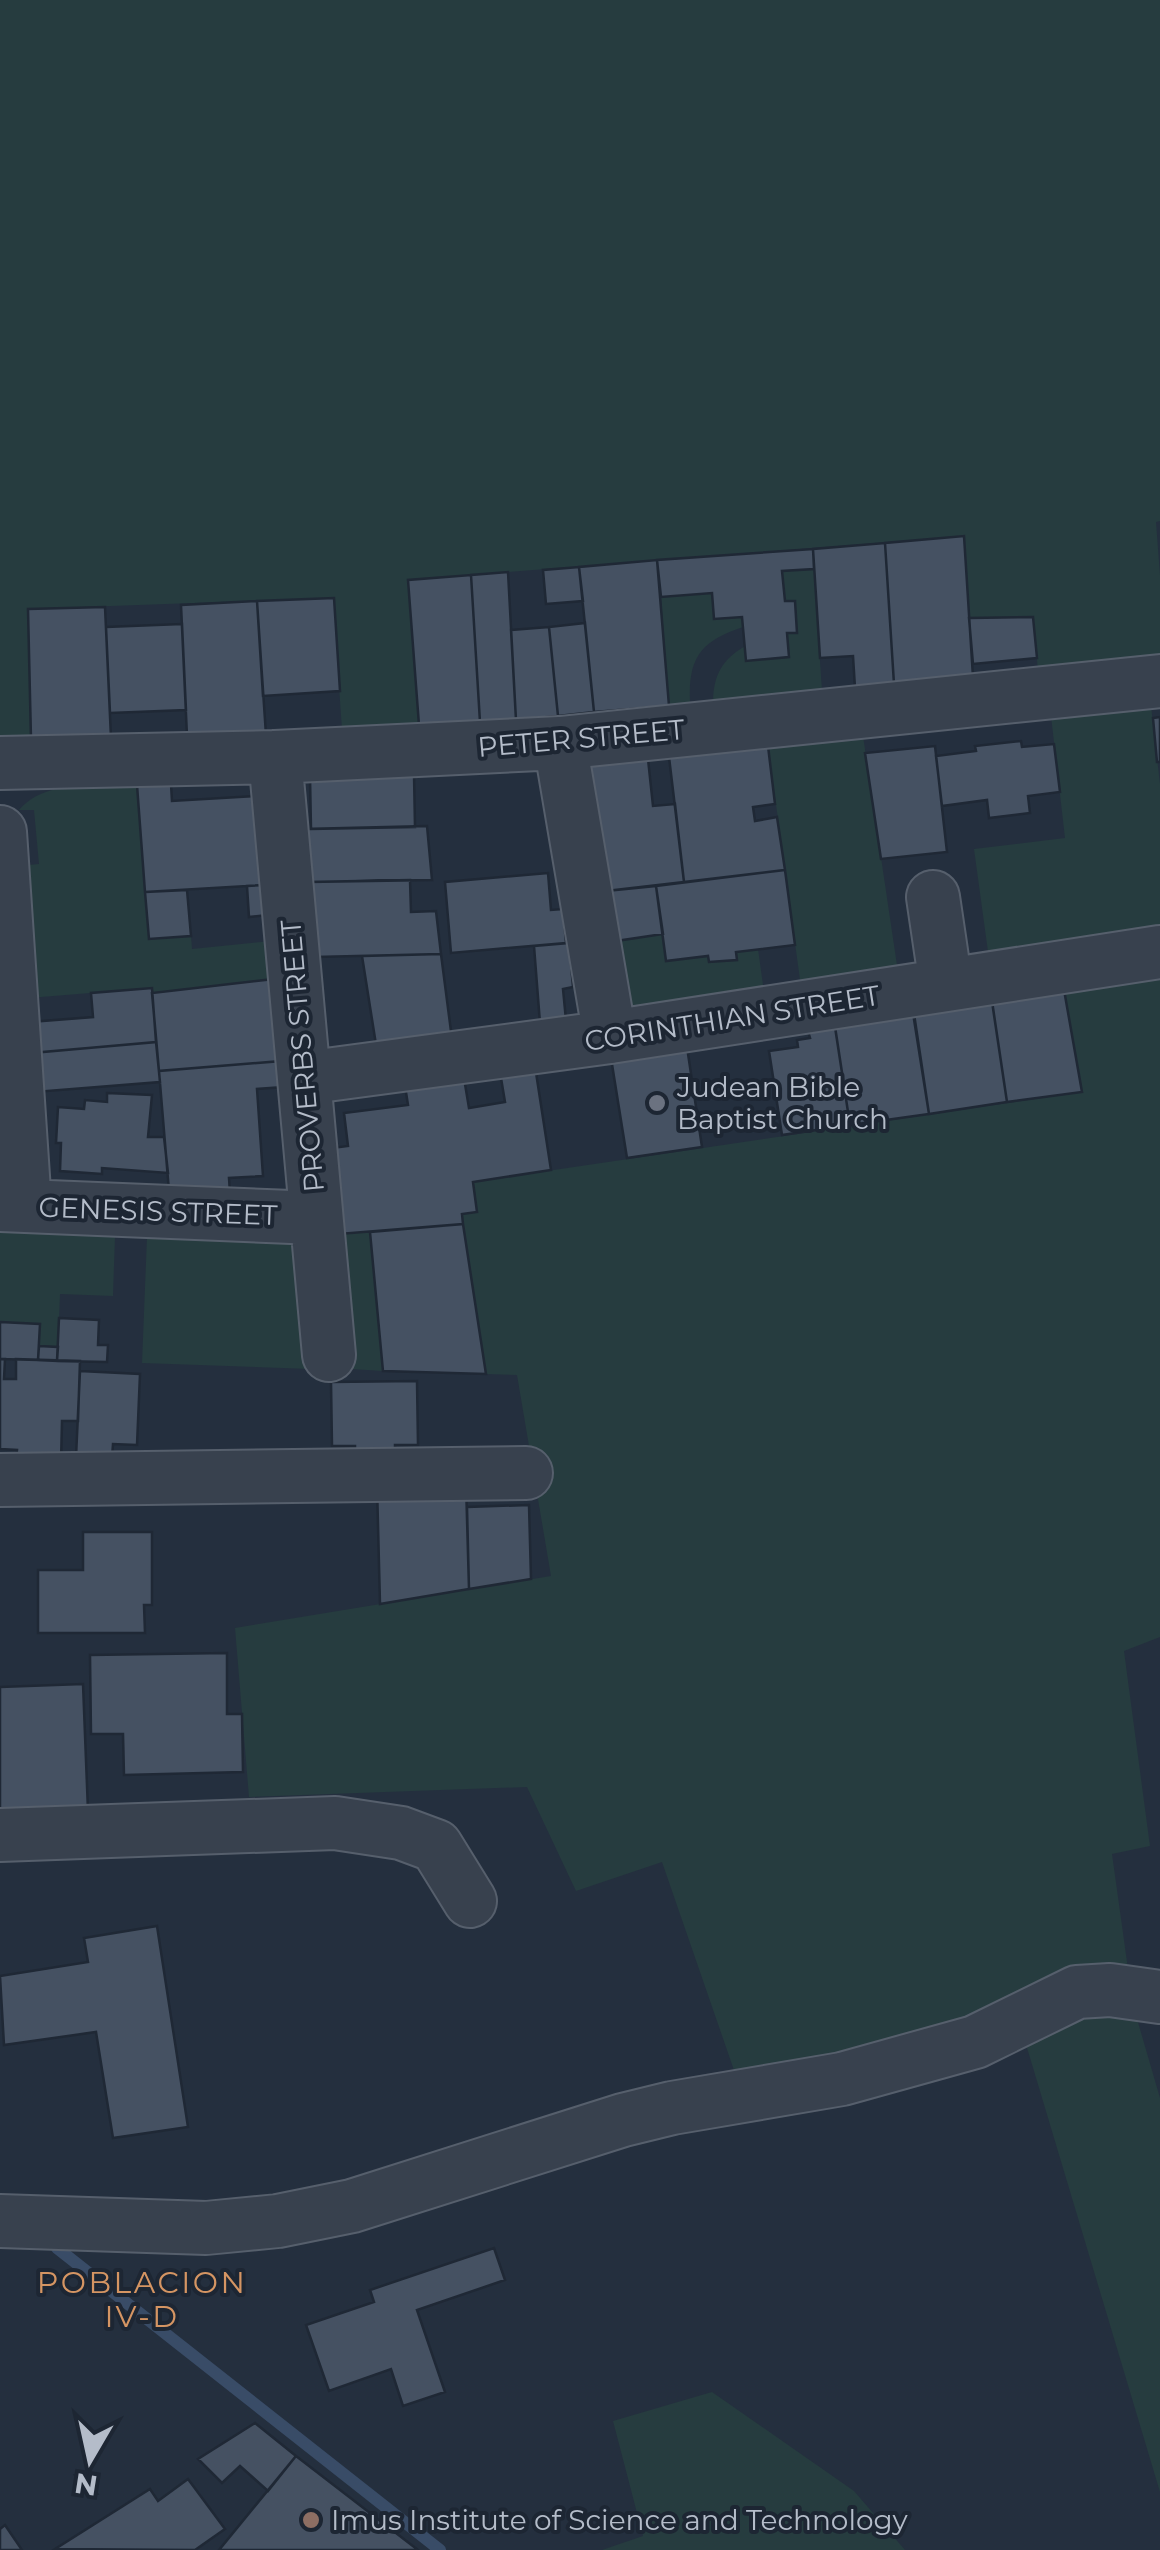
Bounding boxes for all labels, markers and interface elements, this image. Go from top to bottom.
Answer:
street label: PETER STREET [476,712,686,764]
street label: PROVERBS STREET [273,918,331,1194]
street label: CORINTHIAN STREET [582,978,882,1058]
place label: Judean Bible Baptist Church [676,1070,888,1136]
marker: Judean Bible Baptist Church [646,1092,668,1114]
street label: GENESIS STREET [38,1190,278,1232]
district label: POBLACION IV-D [37,2264,247,2335]
north arrow [40,2410,140,2510]
text: N [72,2466,100,2503]
place label: Imus Institute of Science and Technology [331,2503,909,2537]
marker: Imus Institute of Science and Technology [300,2509,322,2531]

